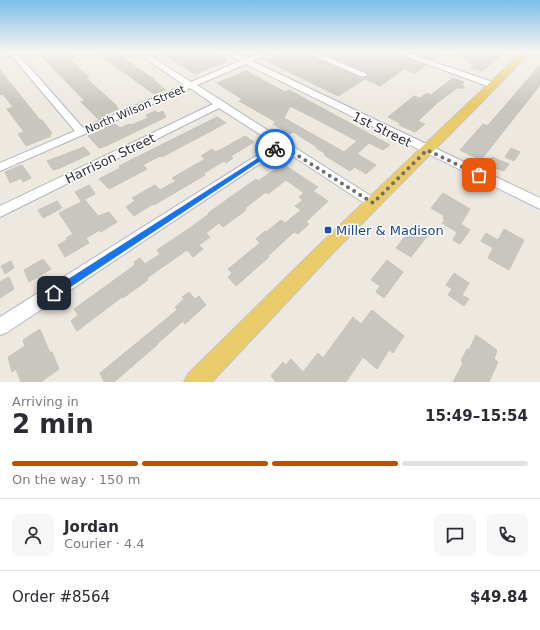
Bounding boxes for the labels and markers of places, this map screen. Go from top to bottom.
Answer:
pin [462,158,496,192]
place label: Miller & Madison [336,223,444,238]
marker: Miller & Madison [323,225,333,235]
pin [37,276,71,310]

